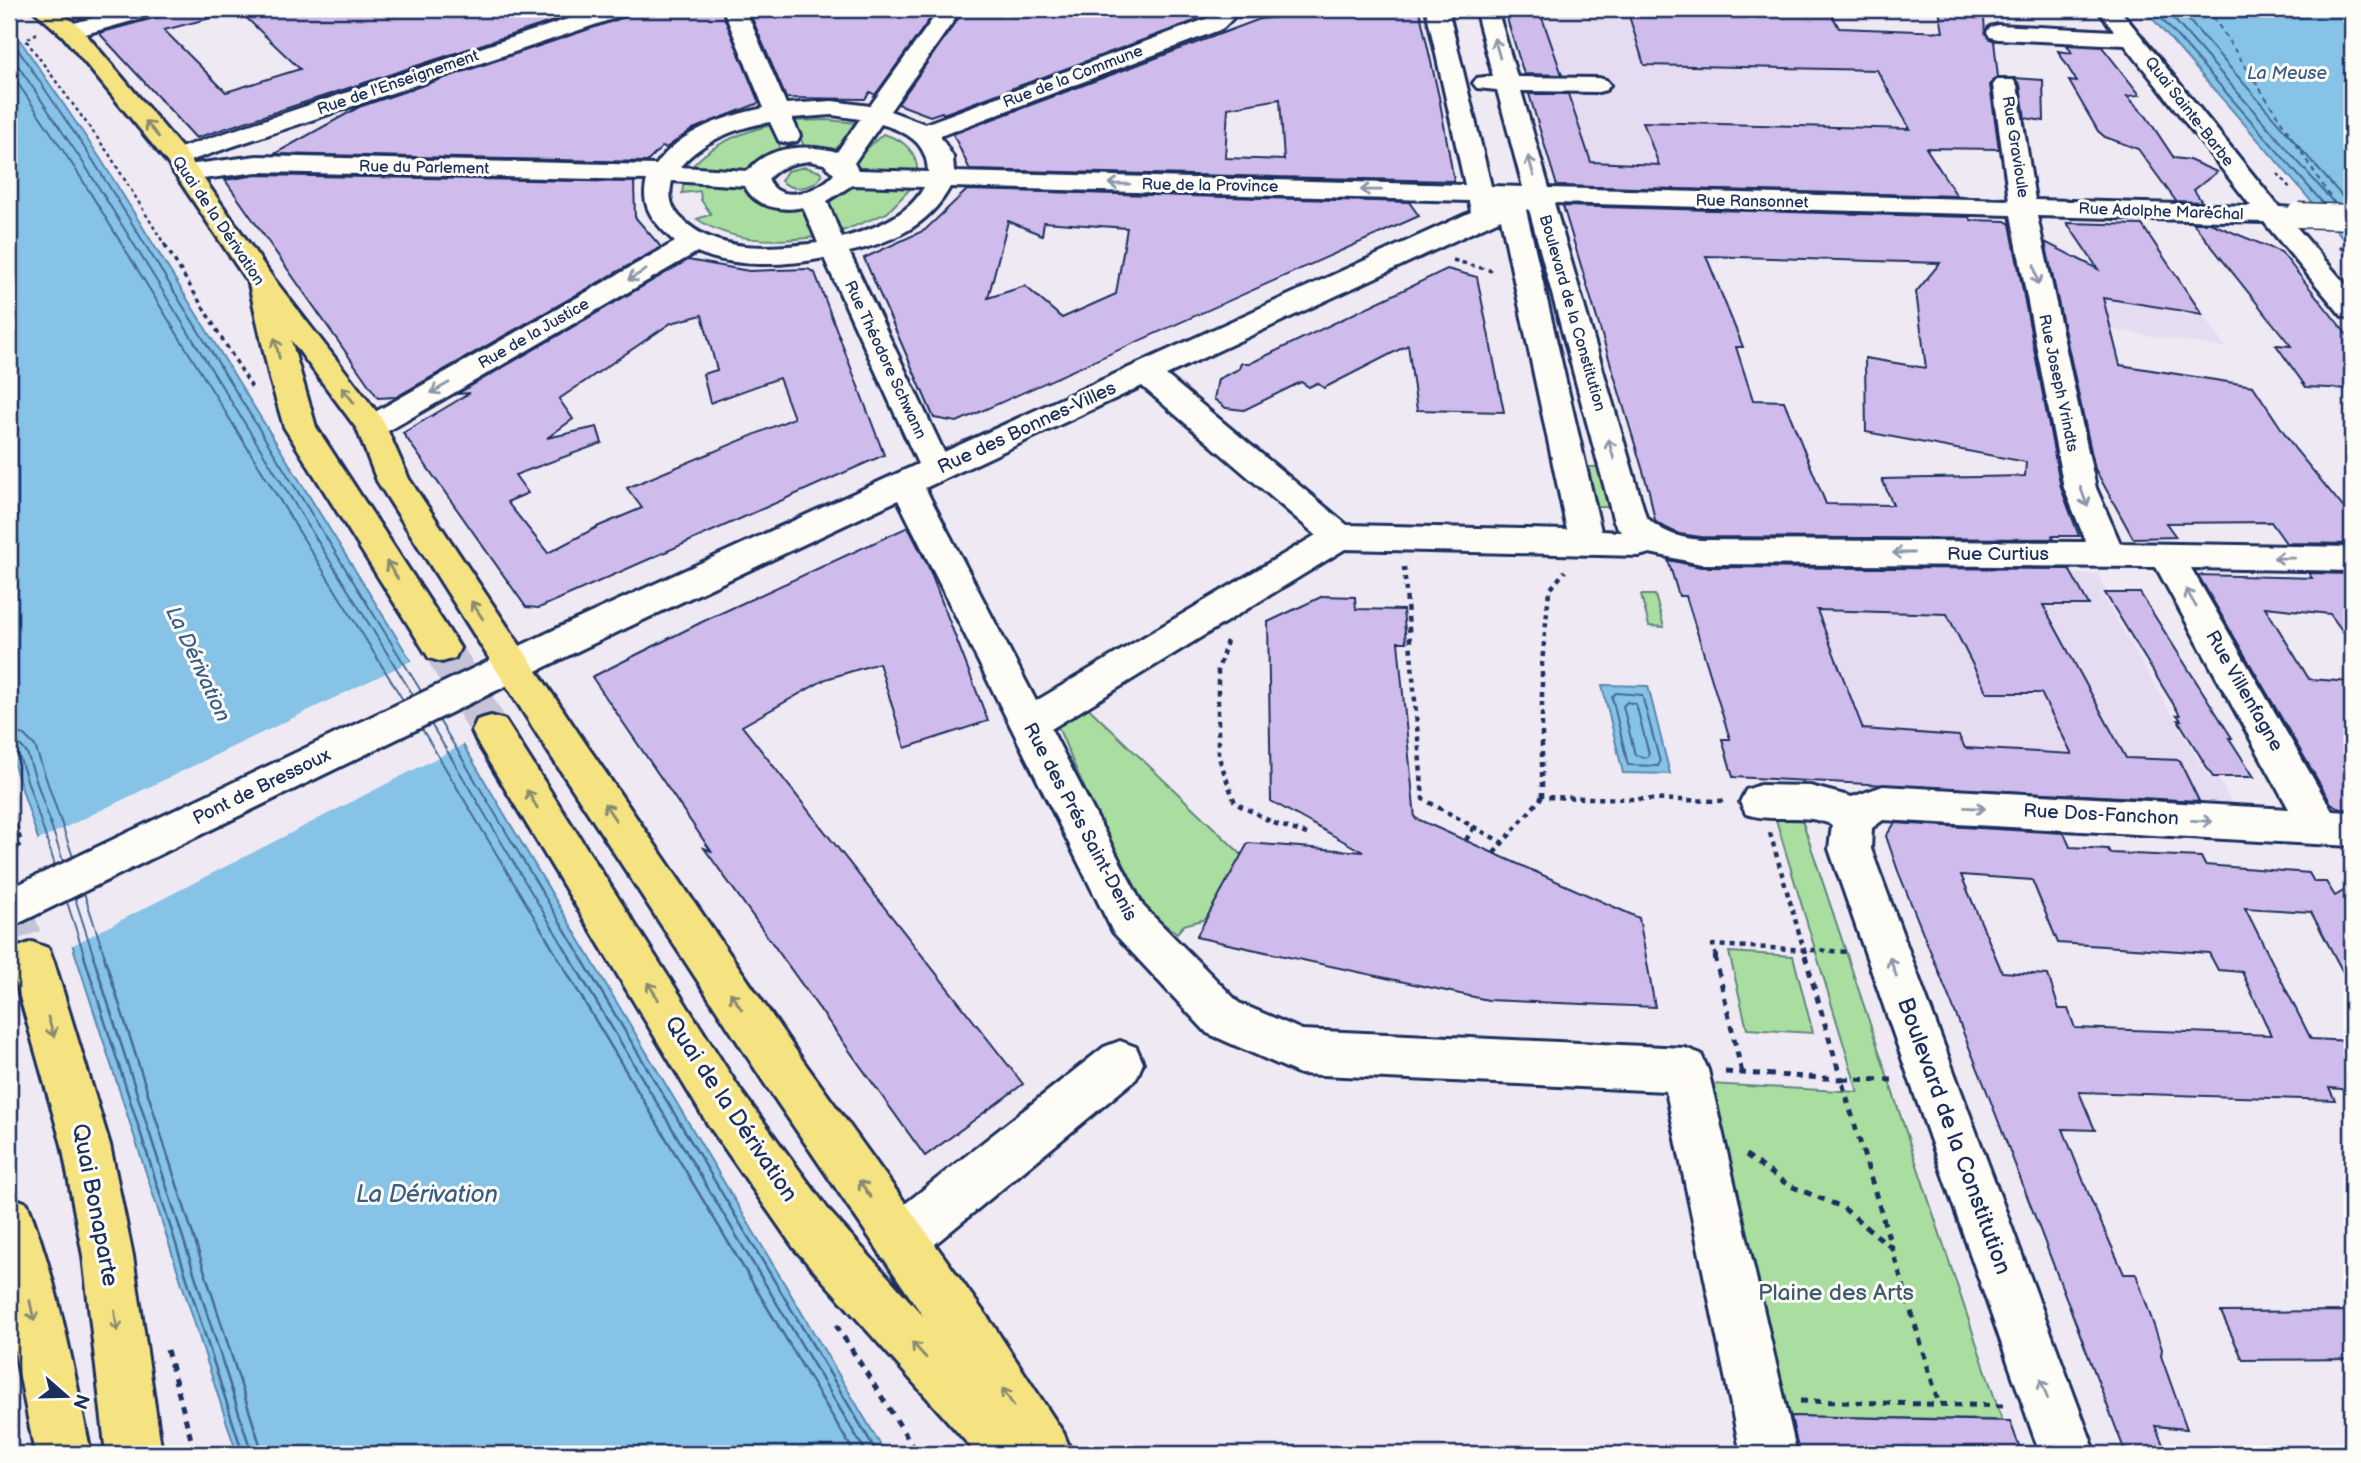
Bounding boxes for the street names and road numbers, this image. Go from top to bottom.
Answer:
street label: Rue de la Commune [1000,41,1146,112]
street label: Rue de l'Enseignement [315,46,481,120]
street label: Quai Sainte-Barbe [2140,53,2238,171]
street label: Rue Gravioule [1998,95,2033,200]
street label: Quai de la Dérivation [168,153,268,289]
street label: Rue du Parlement [359,157,489,179]
street label: Rue de la Province [1141,175,1279,197]
street label: Rue Ransonnet [1695,192,1809,212]
street label: Rue Adolphe Maréchal [2078,200,2244,224]
street label: Boulevard de la Constitution [1535,213,1609,413]
street label: Rue Théodore Schwann [840,278,930,442]
street label: Rue de la Justice [475,294,593,373]
street label: Rue Joseph Vrindts [2034,313,2082,454]
street label: Rue des Bonnes-Villes [934,377,1120,479]
street label: Rue Curtius [1947,543,2049,566]
street label: Rue Villenfagne [2200,627,2288,755]
street label: Rue des Prés Saint-Denis [1018,719,1142,925]
street label: Pont de Bressoux [189,744,335,830]
street label: Rue Dos-Fanchon [2023,799,2179,831]
street label: Boulevard de la Constitution [1891,994,2017,1278]
street label: Quai de la Dérivation [658,1011,804,1207]
street label: Quai Bonaparte [66,1121,124,1289]

